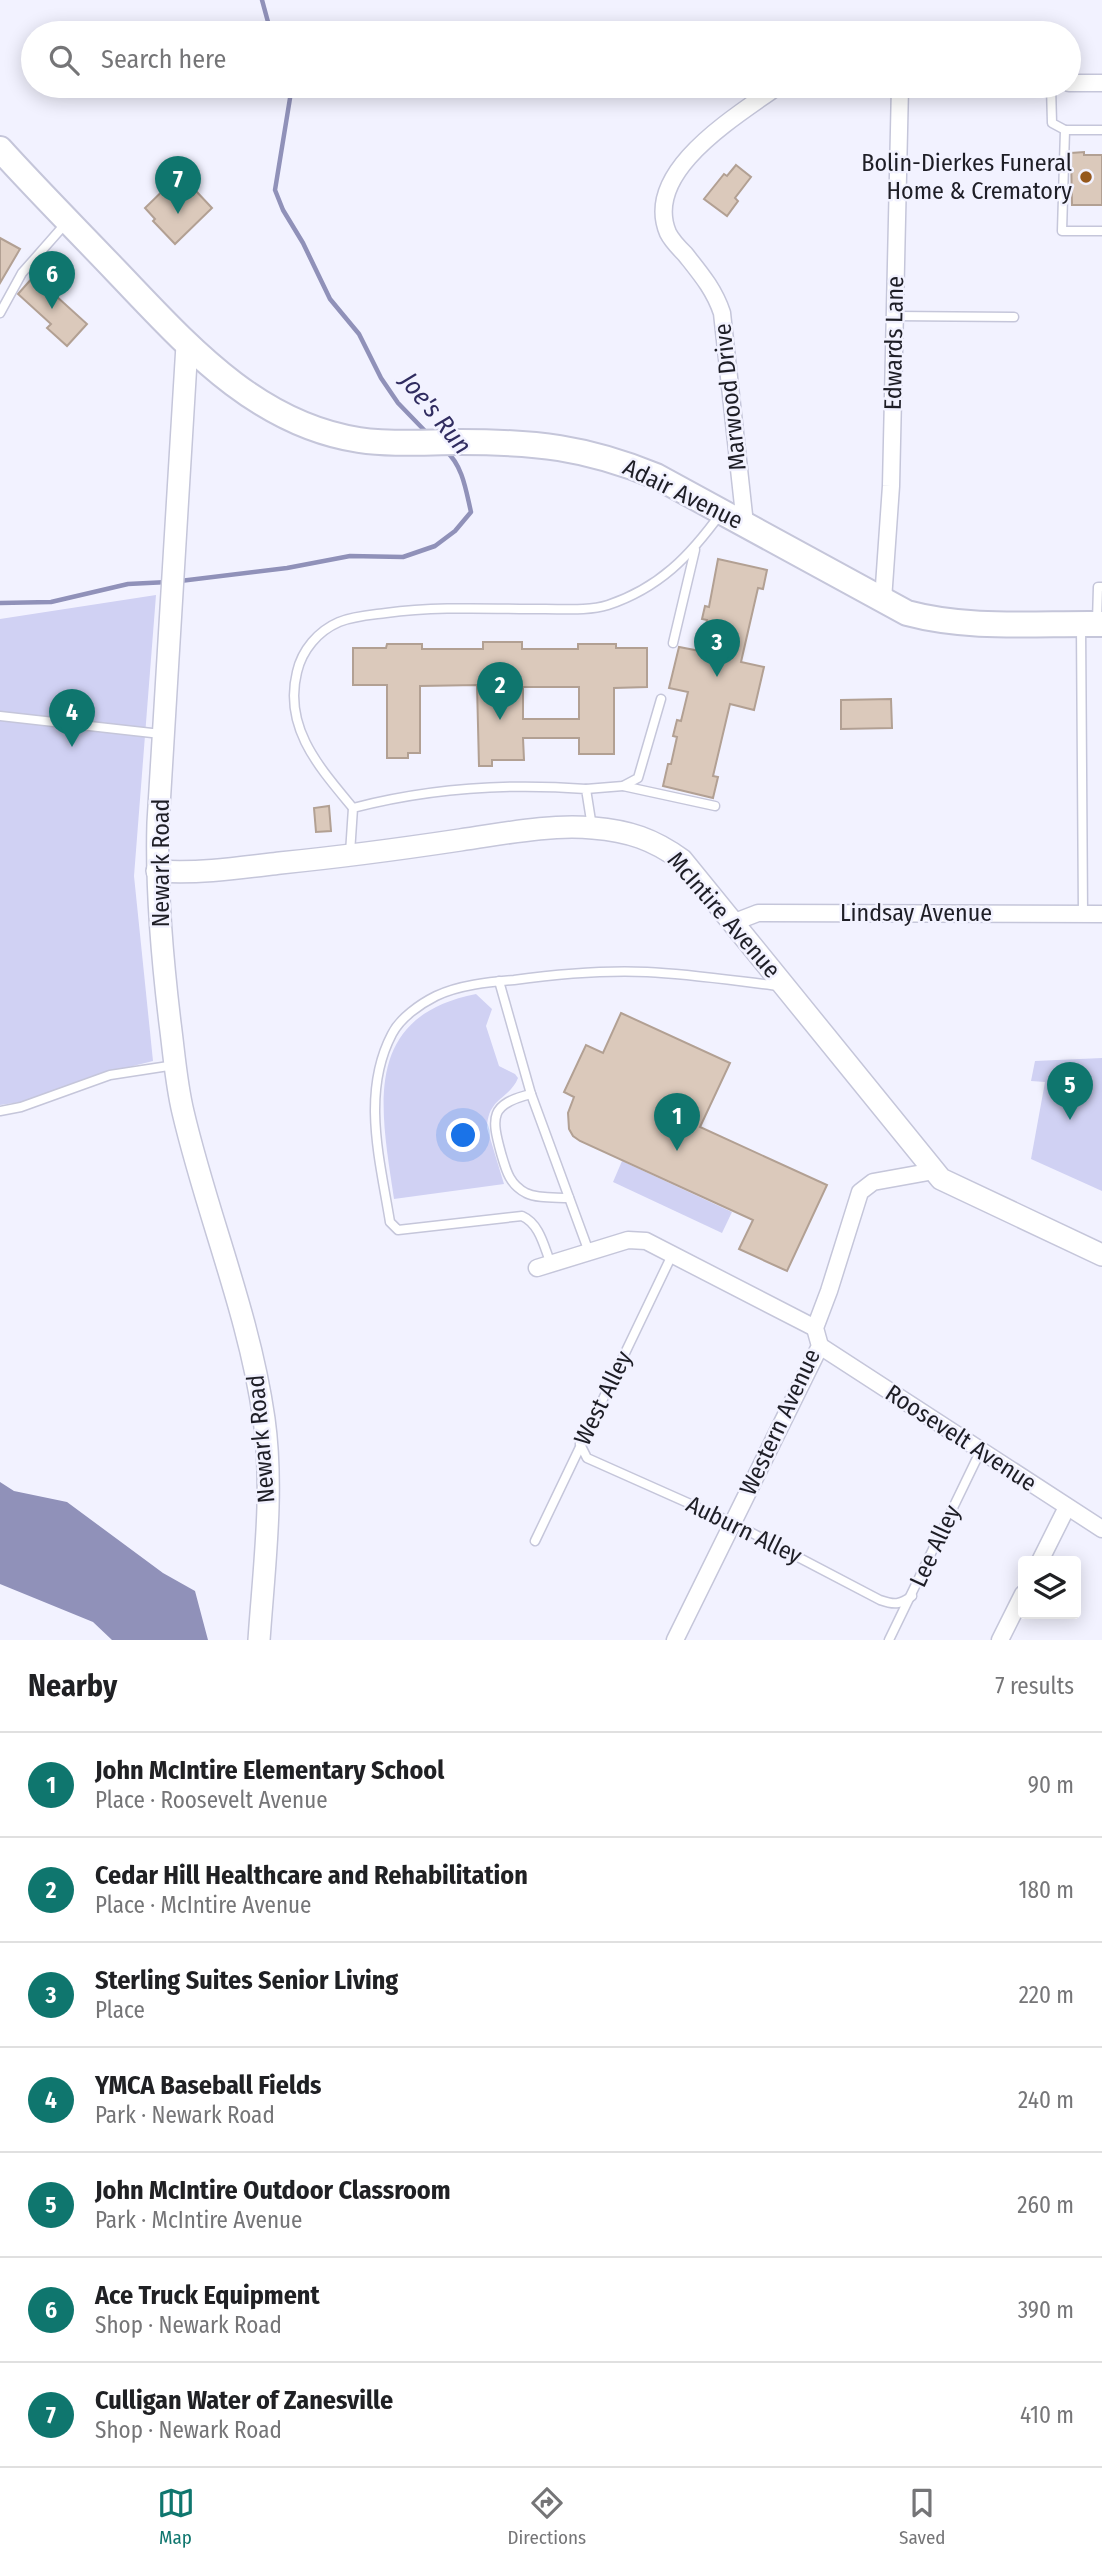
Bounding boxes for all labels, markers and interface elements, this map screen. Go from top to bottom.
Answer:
search box [21,21,1081,98]
icon: search [45,41,83,79]
text: Search here [101,44,226,75]
place label: Bolin-Dierkes Funeral Home & Crematory [861,149,1072,205]
pin: 7 [155,156,201,214]
marker: Bolin-Dierkes Funeral Home & Crematory [1078,169,1094,185]
pin: 6 [29,251,75,309]
street label: Edwards Lane [879,276,909,410]
street label: Marwood Drive [708,322,752,472]
water label: Joe's Run [392,365,478,460]
street label: Adair Avenue [619,453,747,535]
pin: 3 [694,619,740,677]
pin: 2 [477,662,523,720]
pin: 4 [49,689,95,747]
street label: Newark Road [147,799,175,927]
street label: McIntire Avenue [662,846,786,984]
street label: Lindsay Avenue [840,899,992,927]
pin: 5 [1047,1062,1093,1120]
pin: 1 [654,1093,700,1151]
your location [446,1118,480,1152]
street label: Western Avenue [734,1344,826,1500]
street label: West Alley [568,1346,638,1450]
street label: Newark Road [241,1374,281,1504]
street label: Roosevelt Avenue [880,1379,1042,1497]
street label: Auburn Alley [682,1490,806,1570]
street label: Lee Alley [904,1500,966,1591]
map controls [1018,1556,1081,1619]
button: layers [1018,1556,1081,1619]
text: Nearby [28,1668,117,1704]
text: 7 results [995,1672,1074,1700]
text: John McIntire Elementary School [95,1755,444,1786]
text: 1 [46,1771,56,1799]
text: 90 m [1028,1771,1074,1799]
text: Place · Roosevelt Avenue [95,1786,328,1814]
text: Cedar Hill Healthcare and Rehabilitation [95,1860,528,1891]
text: 2 [46,1876,56,1904]
text: 180 m [1018,1876,1074,1904]
text: Place · McIntire Avenue [95,1891,311,1919]
text: Sterling Suites Senior Living [95,1965,398,1996]
text: 3 [46,1981,56,2009]
text: 220 m [1019,1981,1074,2009]
text: Place [95,1996,145,2024]
text: YMCA Baseball Fields [95,2070,322,2101]
text: 4 [45,2086,57,2114]
text: 240 m [1018,2086,1074,2114]
text: Park · Newark Road [95,2101,275,2129]
text: John McIntire Outdoor Classroom [95,2175,451,2206]
text: 5 [45,2191,57,2219]
text: 260 m [1017,2191,1074,2219]
text: Park · McIntire Avenue [95,2206,302,2234]
text: Ace Truck Equipment [95,2280,320,2311]
text: 6 [45,2296,57,2324]
text: 390 m [1018,2296,1074,2324]
text: Shop · Newark Road [95,2311,282,2339]
text: Culligan Water of Zanesville [95,2385,393,2416]
text: 7 [46,2401,56,2429]
text: 410 m [1020,2401,1074,2429]
text: Shop · Newark Road [95,2416,282,2444]
tab: Map [157,2484,195,2549]
tab: Directions [508,2484,586,2549]
tab: Saved [899,2484,945,2549]

